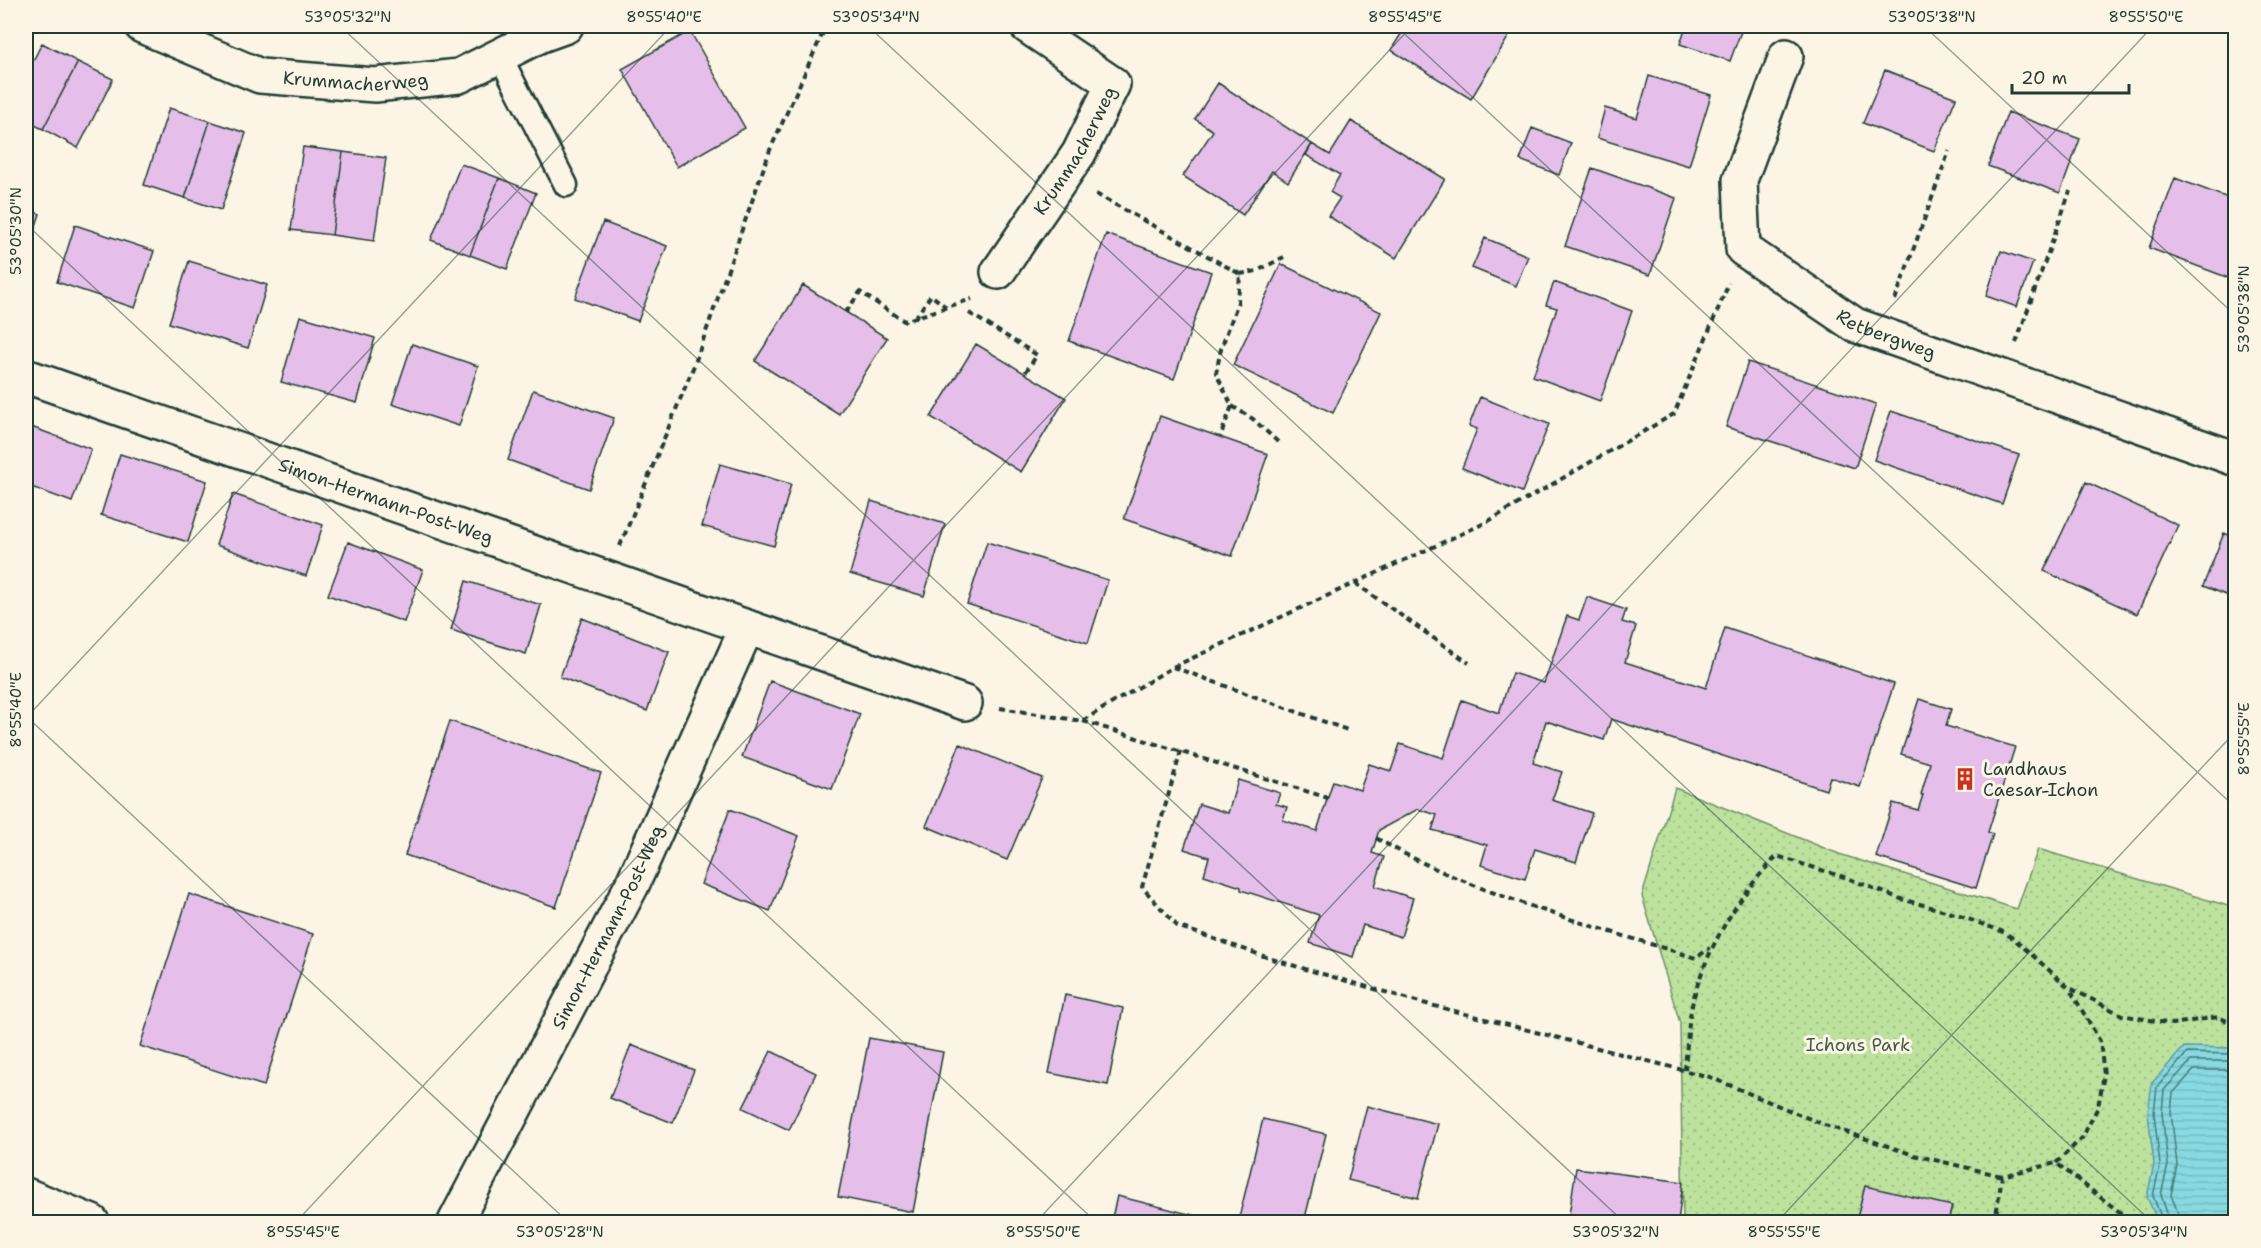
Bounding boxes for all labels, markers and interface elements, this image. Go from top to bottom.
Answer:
text: 53°05'32"N [305,7,391,27]
text: 8°55'40"E [626,7,702,27]
text: 53°05'34"N [832,7,920,27]
text: 8°55'45"E [1368,7,1442,27]
text: 53°05'38"N [1888,7,1976,27]
text: 8°55'50"E [2109,7,2183,27]
scale bar [2012,57,2129,95]
street label: Krummacherweg [282,66,429,97]
text: 20 m [2021,66,2067,90]
street label: Krummacherweg [1028,82,1122,220]
text: 53°05'30"N [6,187,26,275]
text: 53°05'38"N [2234,265,2254,353]
street label: Retbergweg [1832,304,1939,364]
street label: Simon-Hermann-Post-Weg [275,453,496,550]
text: 8°55'40"E [6,672,26,748]
text: 8°55'55"E [2234,702,2254,776]
place label: Landhaus Caesar-Ichon [1983,757,2098,802]
building icon: Landhaus Caesar-Ichon [1952,766,1978,792]
street label: Simon-Hermann-Post-Weg [546,821,669,1034]
park label: Ichons Park [1806,1033,1910,1057]
text: 8°55'45"E [266,1222,340,1242]
text: 53°05'28"N [516,1222,604,1242]
text: 8°55'50"E [1006,1222,1080,1242]
text: 53°05'32"N [1573,1222,1659,1242]
text: 8°55'55"E [1747,1222,1821,1242]
text: 53°05'34"N [2100,1222,2188,1242]

